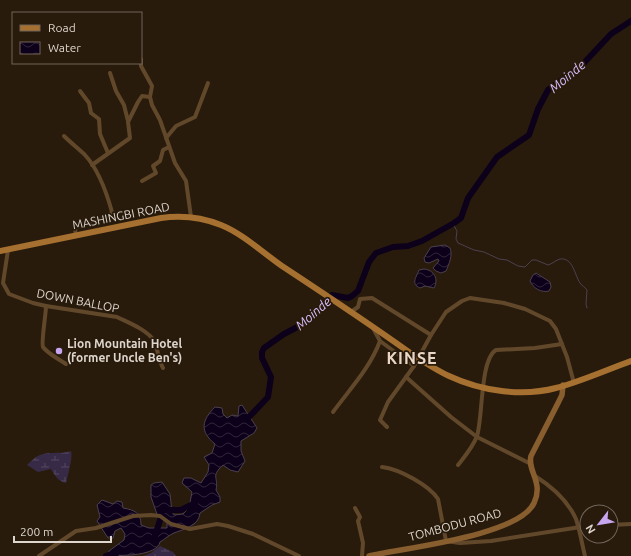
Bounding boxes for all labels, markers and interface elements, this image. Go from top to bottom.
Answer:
legend [12,12,142,64]
text: Road [48,21,76,34]
text: Water [48,41,81,54]
water label: Moinde [546,57,588,95]
street label: MASHINGBI ROAD [71,200,171,231]
street label: DOWN BALLOP [36,286,121,315]
water label: Moinde [292,294,334,332]
place label: Lion Mountain Hotel (former Uncle Ben's) [67,337,182,365]
marker: Lion Mountain Hotel (former Uncle Ben's) [54,346,64,356]
district label: KINSE [386,349,438,367]
north arrow [579,504,619,544]
street label: TOMBODU ROAD [407,506,503,543]
scale bar [14,518,111,544]
text: N [583,523,598,536]
text: 200 m [20,525,53,538]

